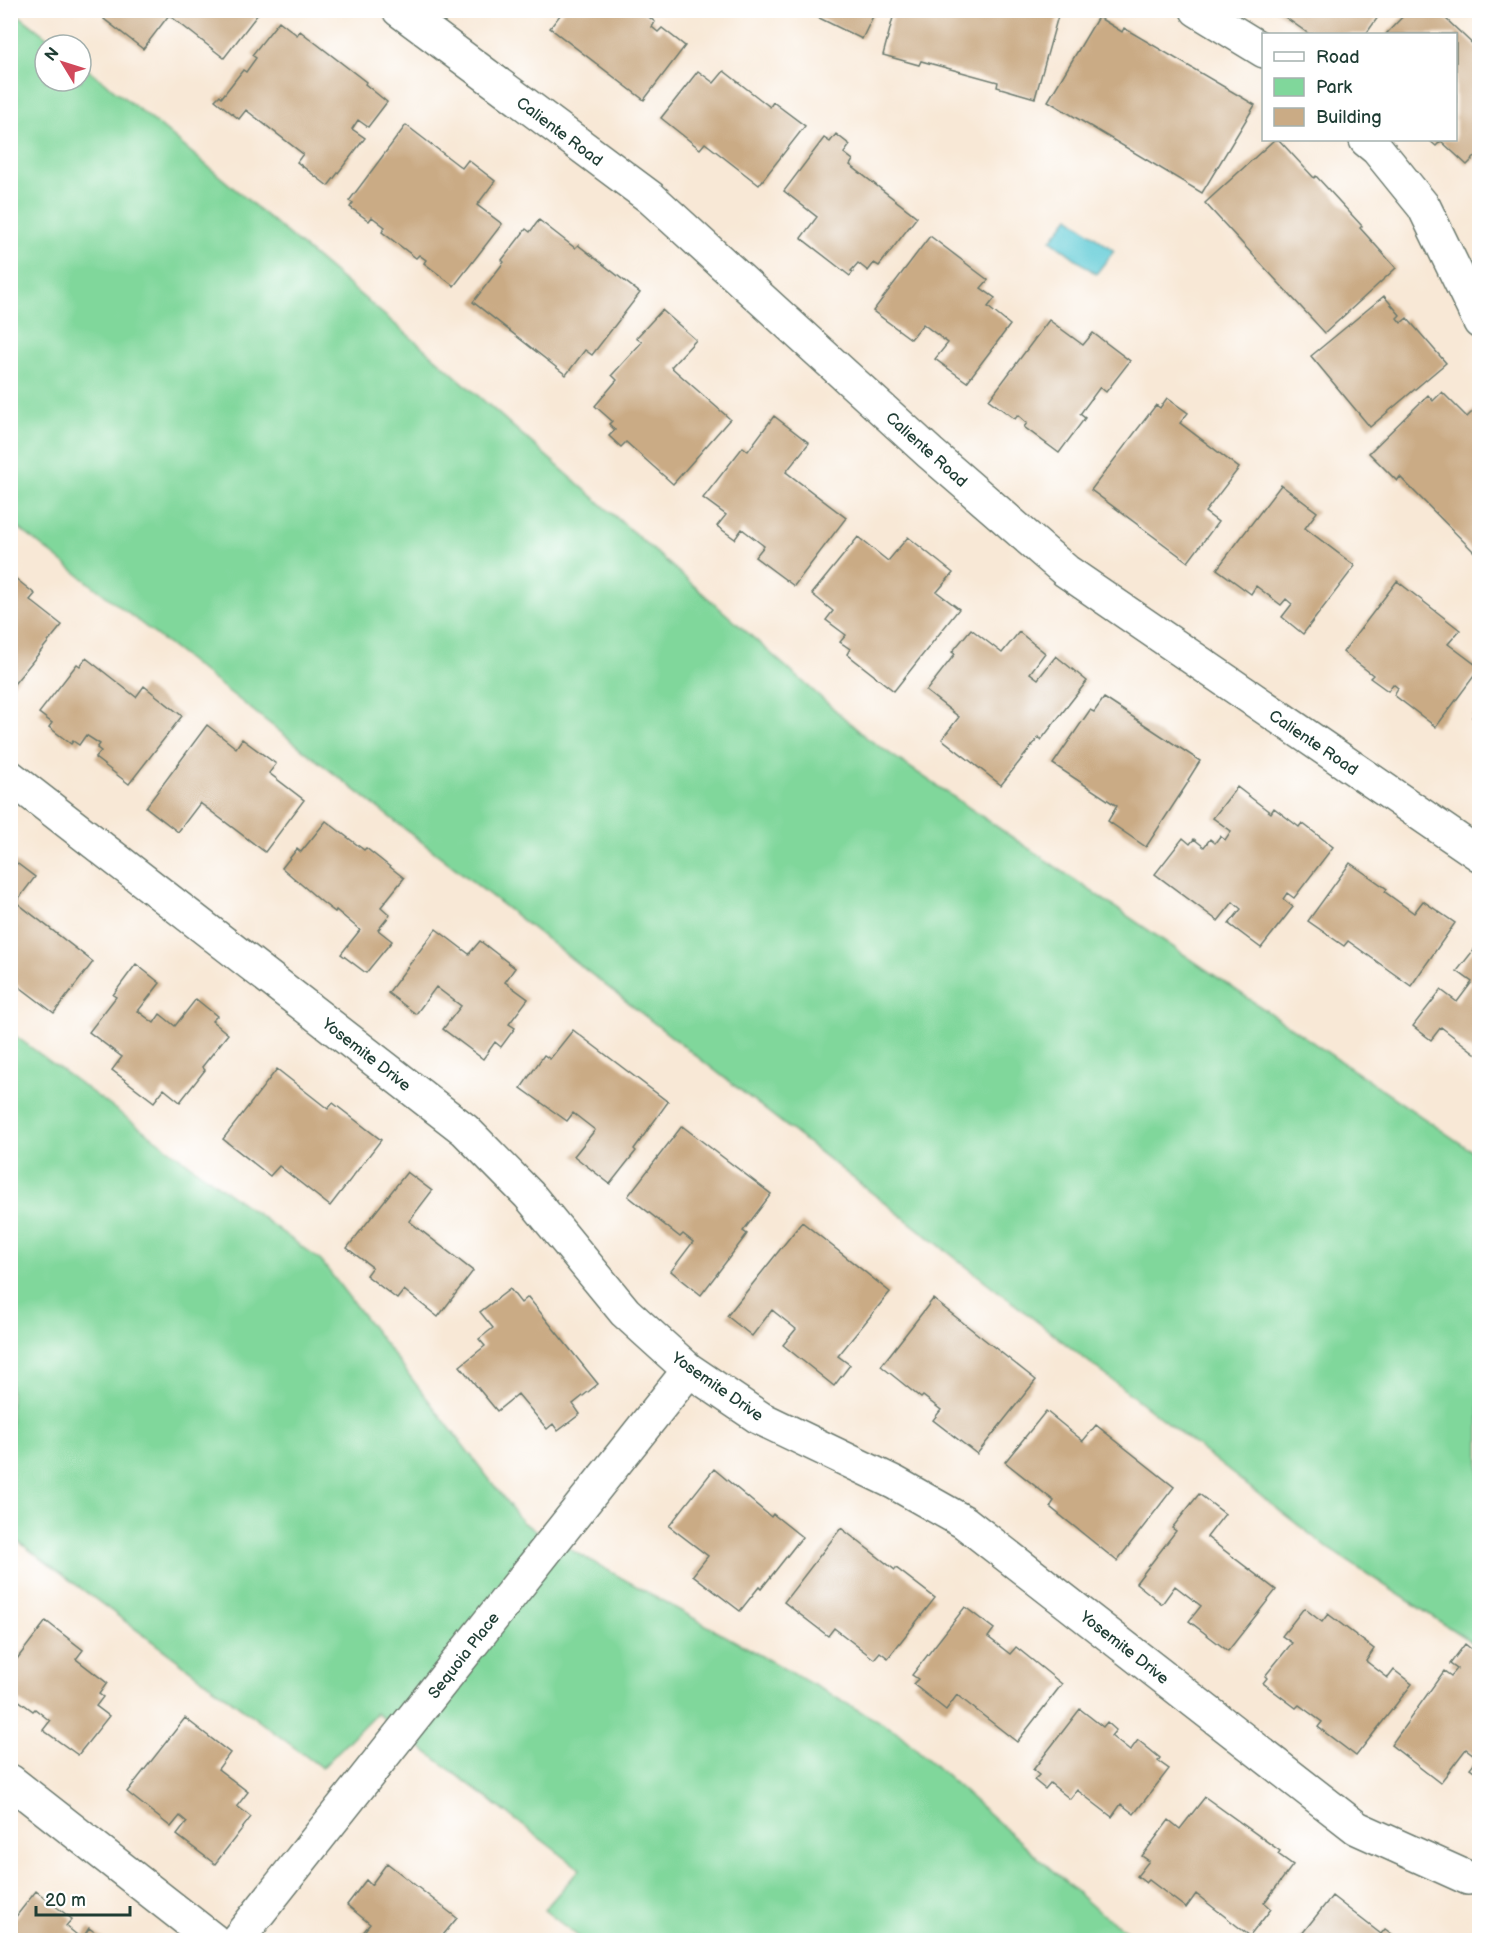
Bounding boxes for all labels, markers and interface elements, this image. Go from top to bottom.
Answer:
north arrow [33,33,93,93]
legend [1262,33,1457,141]
text: N [41,44,64,65]
text: Road [1316,47,1360,68]
text: Park [1316,77,1352,98]
street label: Caliente Road [512,94,606,171]
text: Building [1316,107,1382,128]
street label: Caliente Road [881,409,971,492]
street label: Caliente Road [1265,707,1361,780]
street label: Yosemite Drive [317,1014,415,1096]
street label: Yosemite Drive [667,1348,767,1426]
street label: Yosemite Drive [1075,1607,1173,1689]
street label: Sequoia Place [425,1609,504,1703]
scale bar [36,1879,130,1917]
text: 20 m [45,1890,86,1911]

